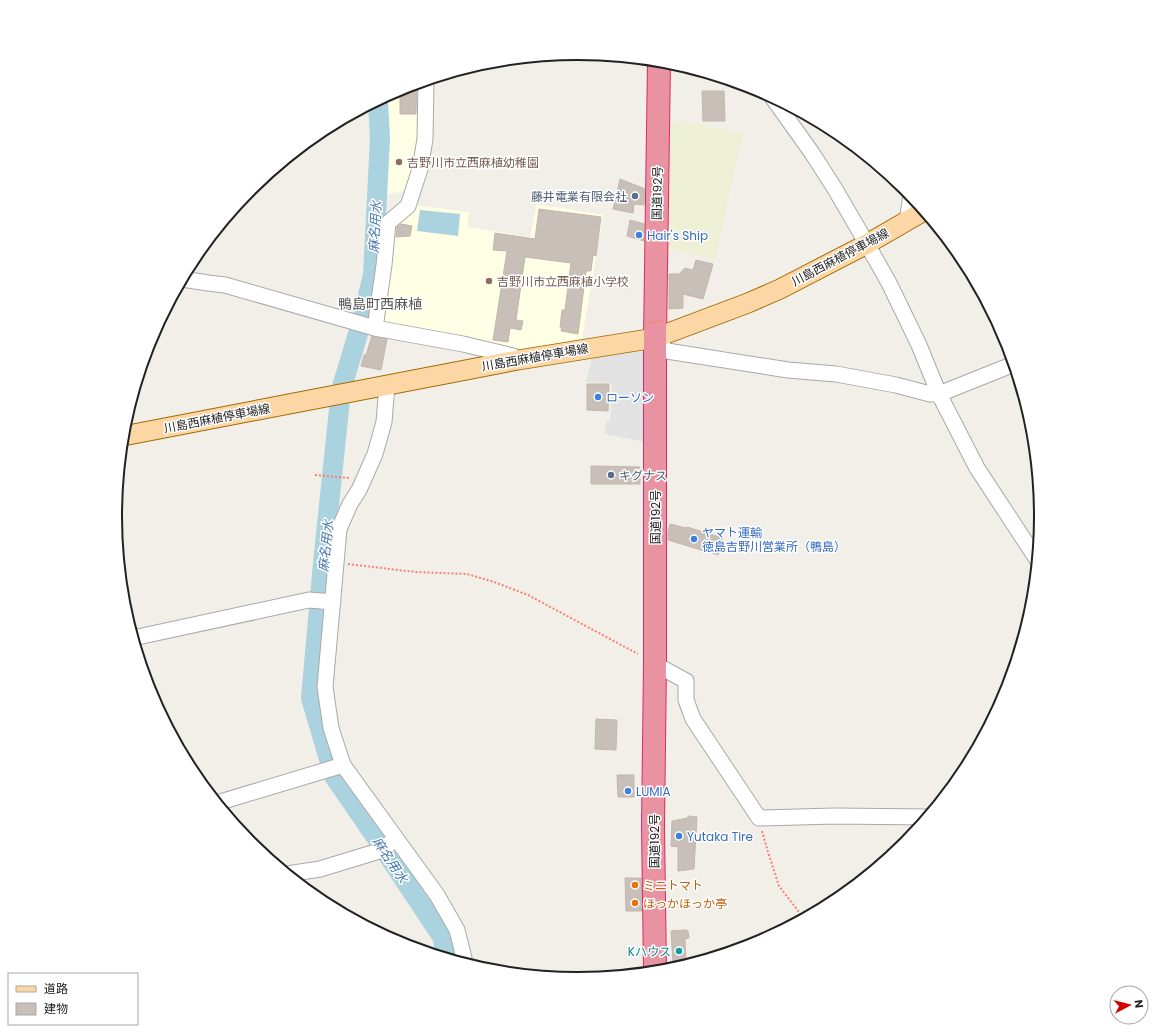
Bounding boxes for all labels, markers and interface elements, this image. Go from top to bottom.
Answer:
place label: 吉野川市立西麻植幼稚園 [407,154,539,171]
marker: 吉野川市立西麻植幼稚園 [394,157,404,167]
street label: 国道192号 [648,166,666,220]
place label: 藤井電業有限会社 [531,188,627,205]
marker: 藤井電業有限会社 [630,191,640,201]
water label: 麻名用水 [364,199,386,253]
street label: 川島西麻植停車場線 [788,224,892,290]
place label: Hair's Ship [647,227,708,244]
marker: Hair's Ship [634,230,644,240]
place label: 吉野川市立西麻植小学校 [497,273,629,290]
marker: 吉野川市立西麻植小学校 [484,276,494,286]
district label: 鴨島町西麻植 [338,294,422,314]
street label: 川島西麻植停車場線 [480,339,590,375]
place label: ローソン [606,389,654,406]
marker: ローソン [593,392,603,402]
street label: 川島西麻植停車場線 [162,399,272,437]
place label: キグナス [619,467,667,484]
marker: キグナス [606,470,616,480]
street label: 国道192号 [647,490,664,544]
water label: 麻名用水 [314,517,338,573]
place label: ヤマト運輸 徳島吉野川営業所（鴨島） [702,524,846,555]
marker: ヤマト運輸 徳島吉野川営業所（鴨島） [689,534,699,544]
place label: LUMIA [636,783,671,800]
marker: LUMIA [623,786,633,796]
street label: 国道192号 [646,814,663,868]
place label: Yutaka Tire [687,828,753,845]
marker: Yutaka Tire [674,831,684,841]
water label: 麻名用水 [368,833,414,889]
place label: ミニトマト [643,877,703,894]
marker: ミニトマト [630,880,640,890]
place label: ほっかほっか亭 [643,895,727,912]
marker: ほっかほっか亭 [630,898,640,908]
place label: Kハウス [628,943,671,960]
marker: Kハウス [674,946,684,956]
legend [8,973,138,1025]
text: 道路 [44,980,68,997]
north arrow [1109,985,1149,1025]
text: N [1130,999,1147,1009]
text: 建物 [44,1000,68,1017]

